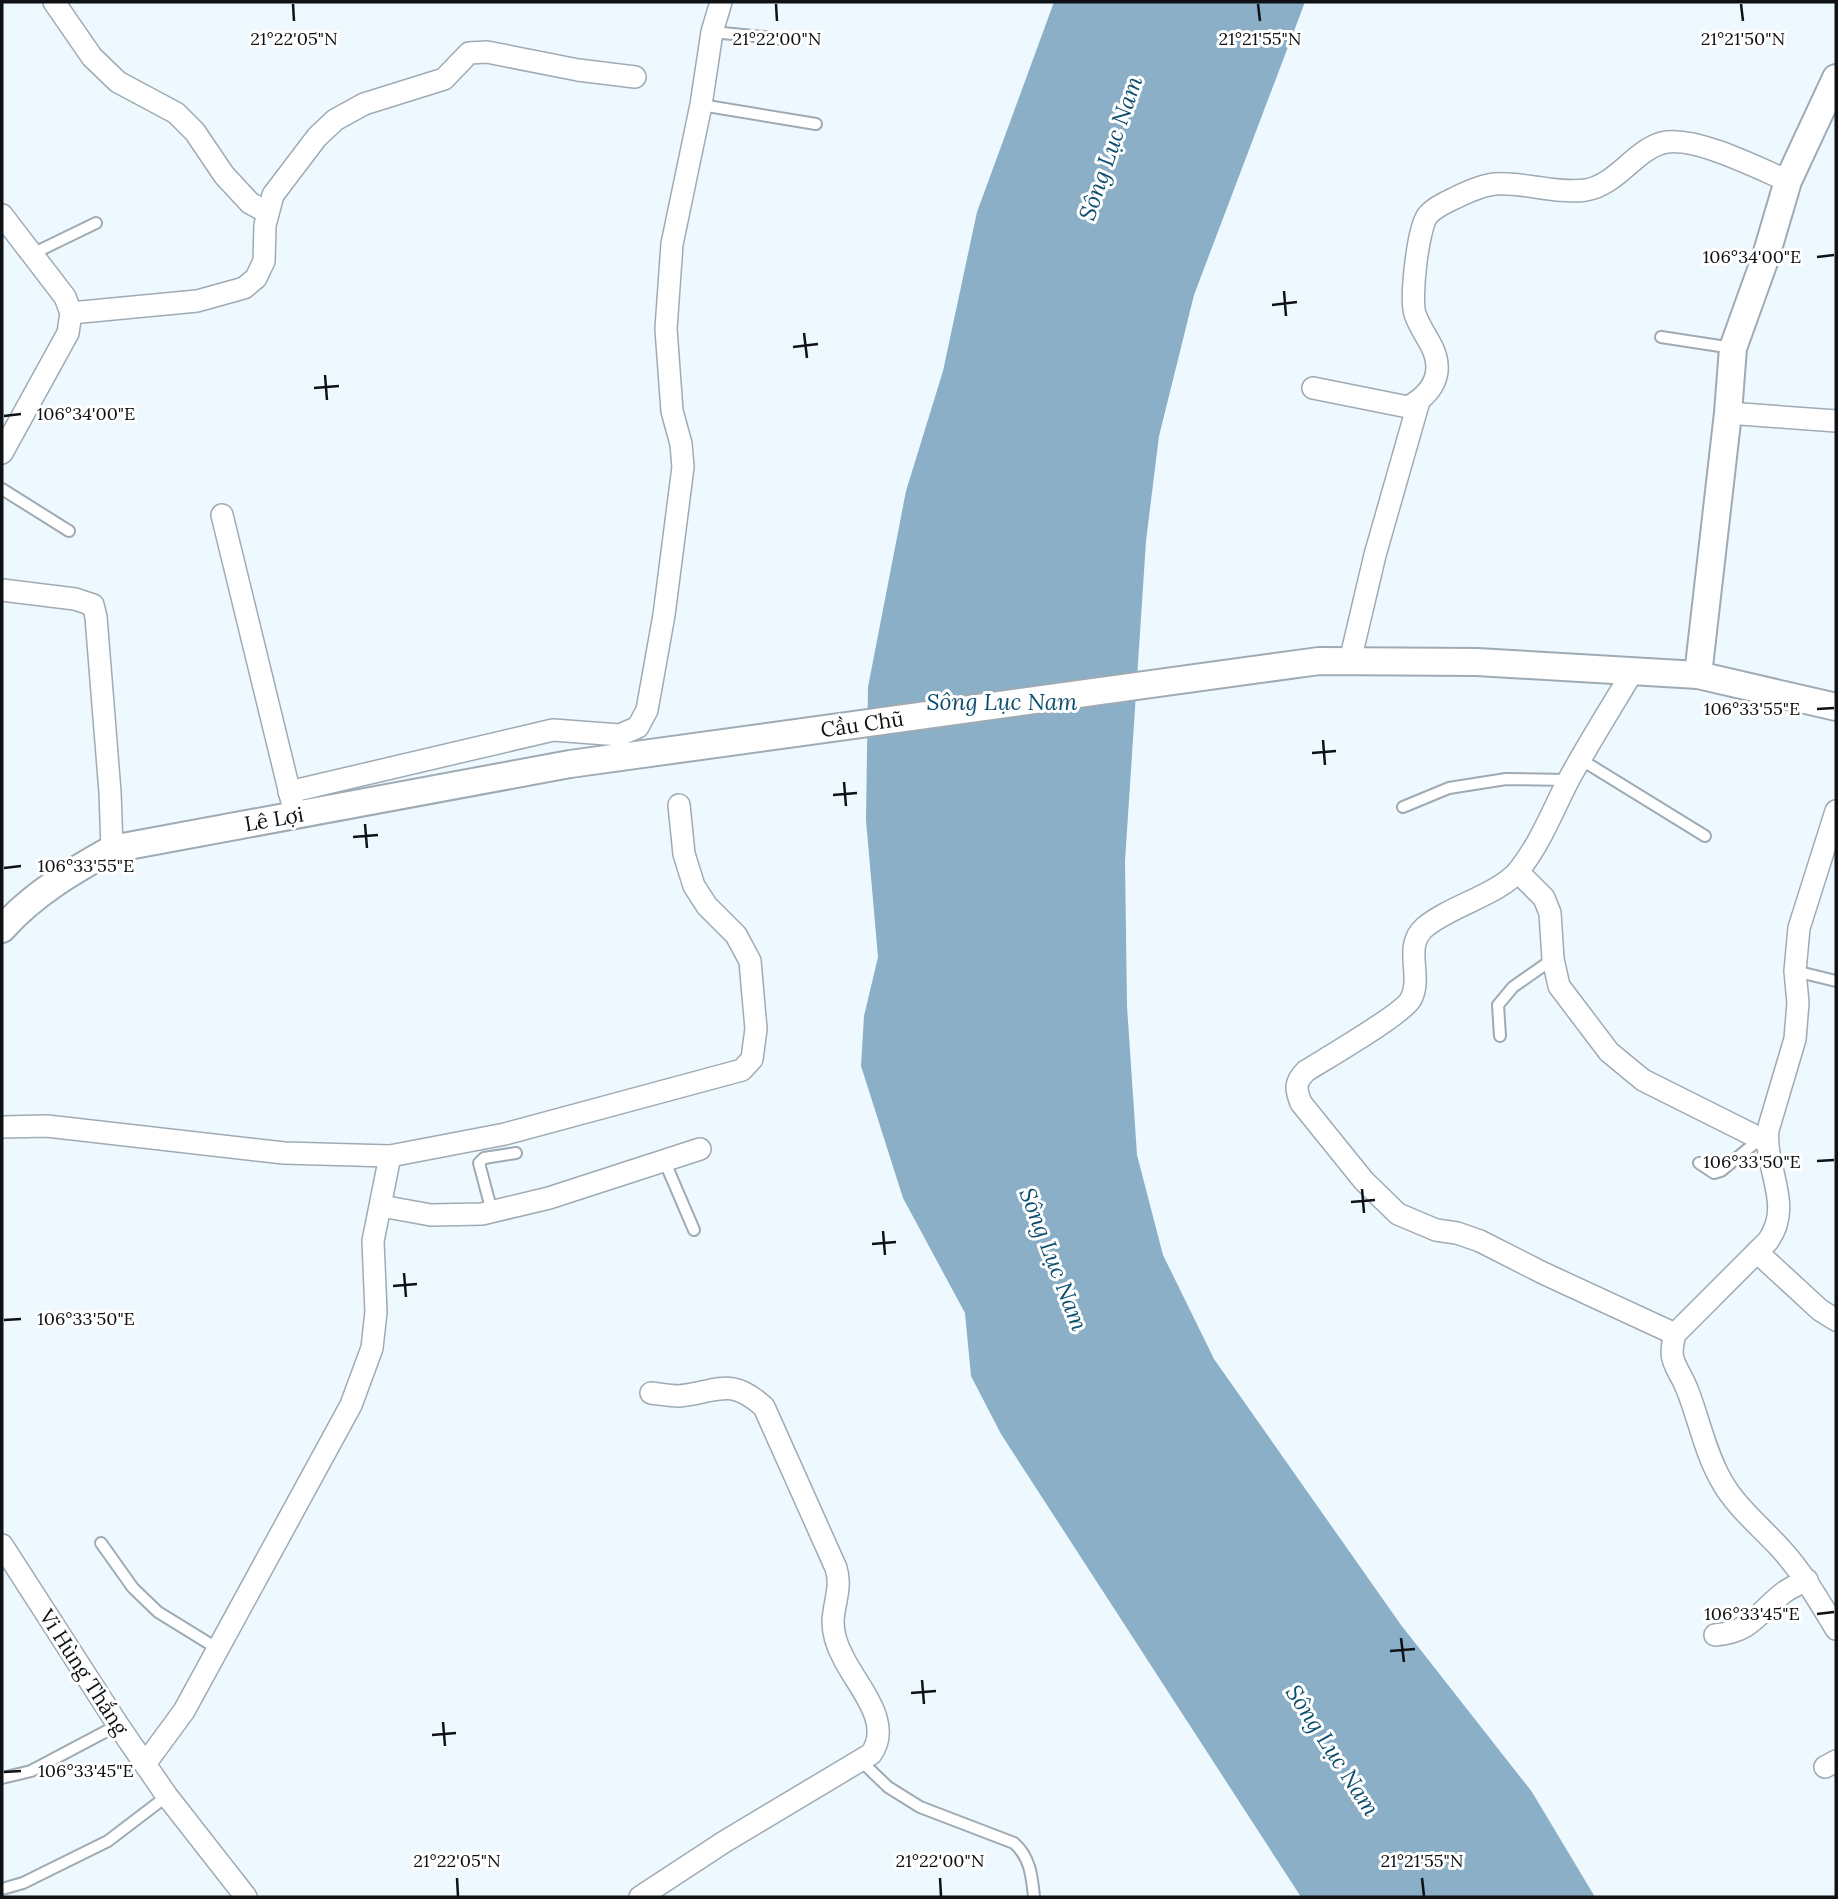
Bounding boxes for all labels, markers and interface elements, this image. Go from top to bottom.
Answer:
text: 21°22'05"N [250,27,338,50]
text: 21°22'00"N [733,27,821,50]
text: 21°21'55"N [1218,27,1302,50]
text: 21°21'50"N [1701,27,1785,50]
water label: Sông Lục Nam [1072,72,1148,224]
text: 106°34'00"E [1703,245,1801,268]
text: 106°34'00"E [37,402,135,425]
water label: Sông Lục Nam [927,687,1077,716]
text: 106°33'55"E [1704,697,1800,720]
street label: Cầu Chũ [819,705,905,743]
street label: Lê Lợi [242,801,306,837]
text: 106°33'55"E [38,854,134,877]
text: 106°33'50"E [1703,1150,1801,1173]
water label: Sông Lục Nam [1013,1183,1095,1335]
text: 106°33'50"E [37,1307,135,1330]
text: 106°33'45"E [1704,1602,1800,1625]
street label: Vi Hùng Thắng [33,1603,135,1740]
water label: Sông Lục Nam [1280,1679,1386,1821]
text: 106°33'45"E [38,1759,134,1782]
text: 21°22'05"N [413,1849,501,1872]
text: 21°22'00"N [896,1849,984,1872]
text: 21°21'55"N [1380,1849,1464,1872]

